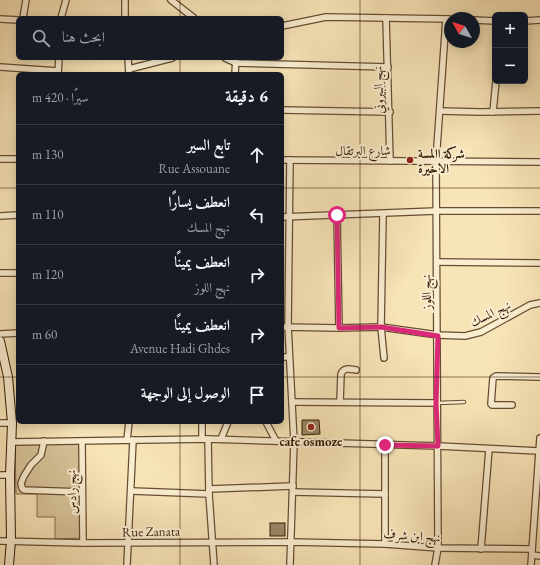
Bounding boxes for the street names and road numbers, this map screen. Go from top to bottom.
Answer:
street label: نهج البيروني [369,66,391,114]
street label: شارع البرتقال [335,142,391,162]
street label: نهج اللوز [418,274,438,312]
street label: نهج المسك [467,296,515,333]
street label: نهج رادس [63,470,83,514]
street label: Rue Zanata [122,522,181,541]
street label: نهج ابن شرف [383,525,441,549]

